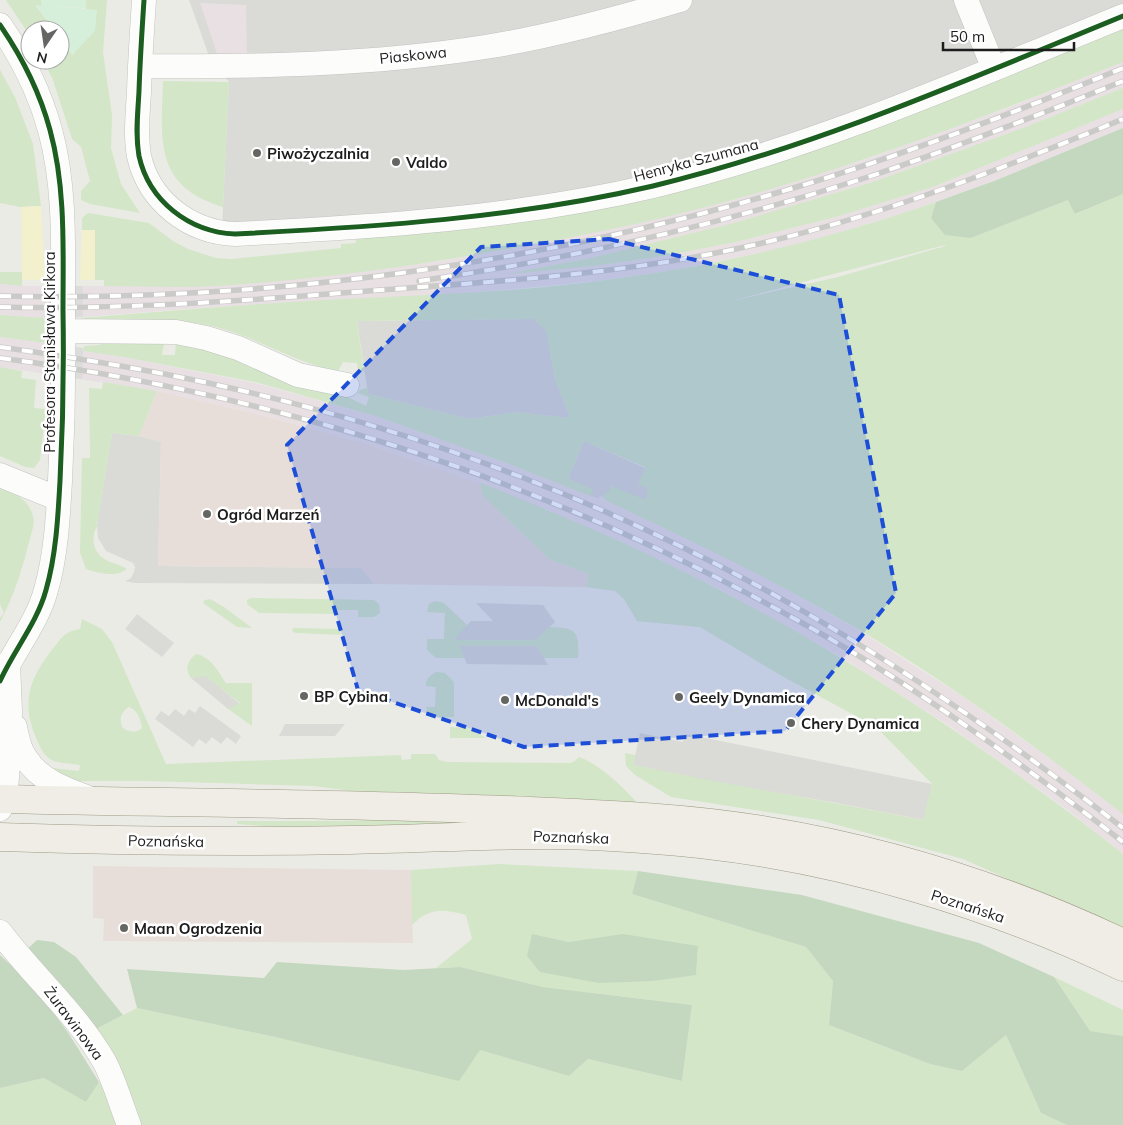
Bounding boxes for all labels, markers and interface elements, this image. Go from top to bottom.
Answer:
north arrow [20,20,70,70]
scale bar [943,20,1074,52]
text: 50 m [950,27,985,46]
street label: Piaskowa [378,42,448,68]
text: N [35,48,49,68]
street label: Henryka Szumana [631,134,761,186]
place label: Piwożyczalnia [267,144,369,163]
marker: Piwożyczalnia [251,147,263,159]
place label: Valdo [405,153,447,172]
marker: Valdo [390,156,402,168]
street label: Profesora Stanisława Kirkora [40,251,59,453]
place label: Ogród Marzeń [217,505,320,524]
marker: Ogród Marzeń [201,508,213,520]
place label: BP Cybina [314,687,388,706]
place label: Geely Dynamica [689,688,805,707]
marker: BP Cybina [298,690,310,702]
place label: McDonald's [515,691,599,710]
marker: Geely Dynamica [673,691,685,703]
marker: McDonald's [499,694,511,706]
place label: Chery Dynamica [801,714,919,733]
marker: Chery Dynamica [785,717,797,729]
street label: Poznańska [533,826,609,848]
street label: Poznańska [128,831,204,851]
street label: Poznańska [929,885,1007,927]
place label: Maan Ogrodzenia [134,919,262,938]
marker: Maan Ogrodzenia [118,922,130,934]
street label: Żurawinowa [40,982,108,1064]

